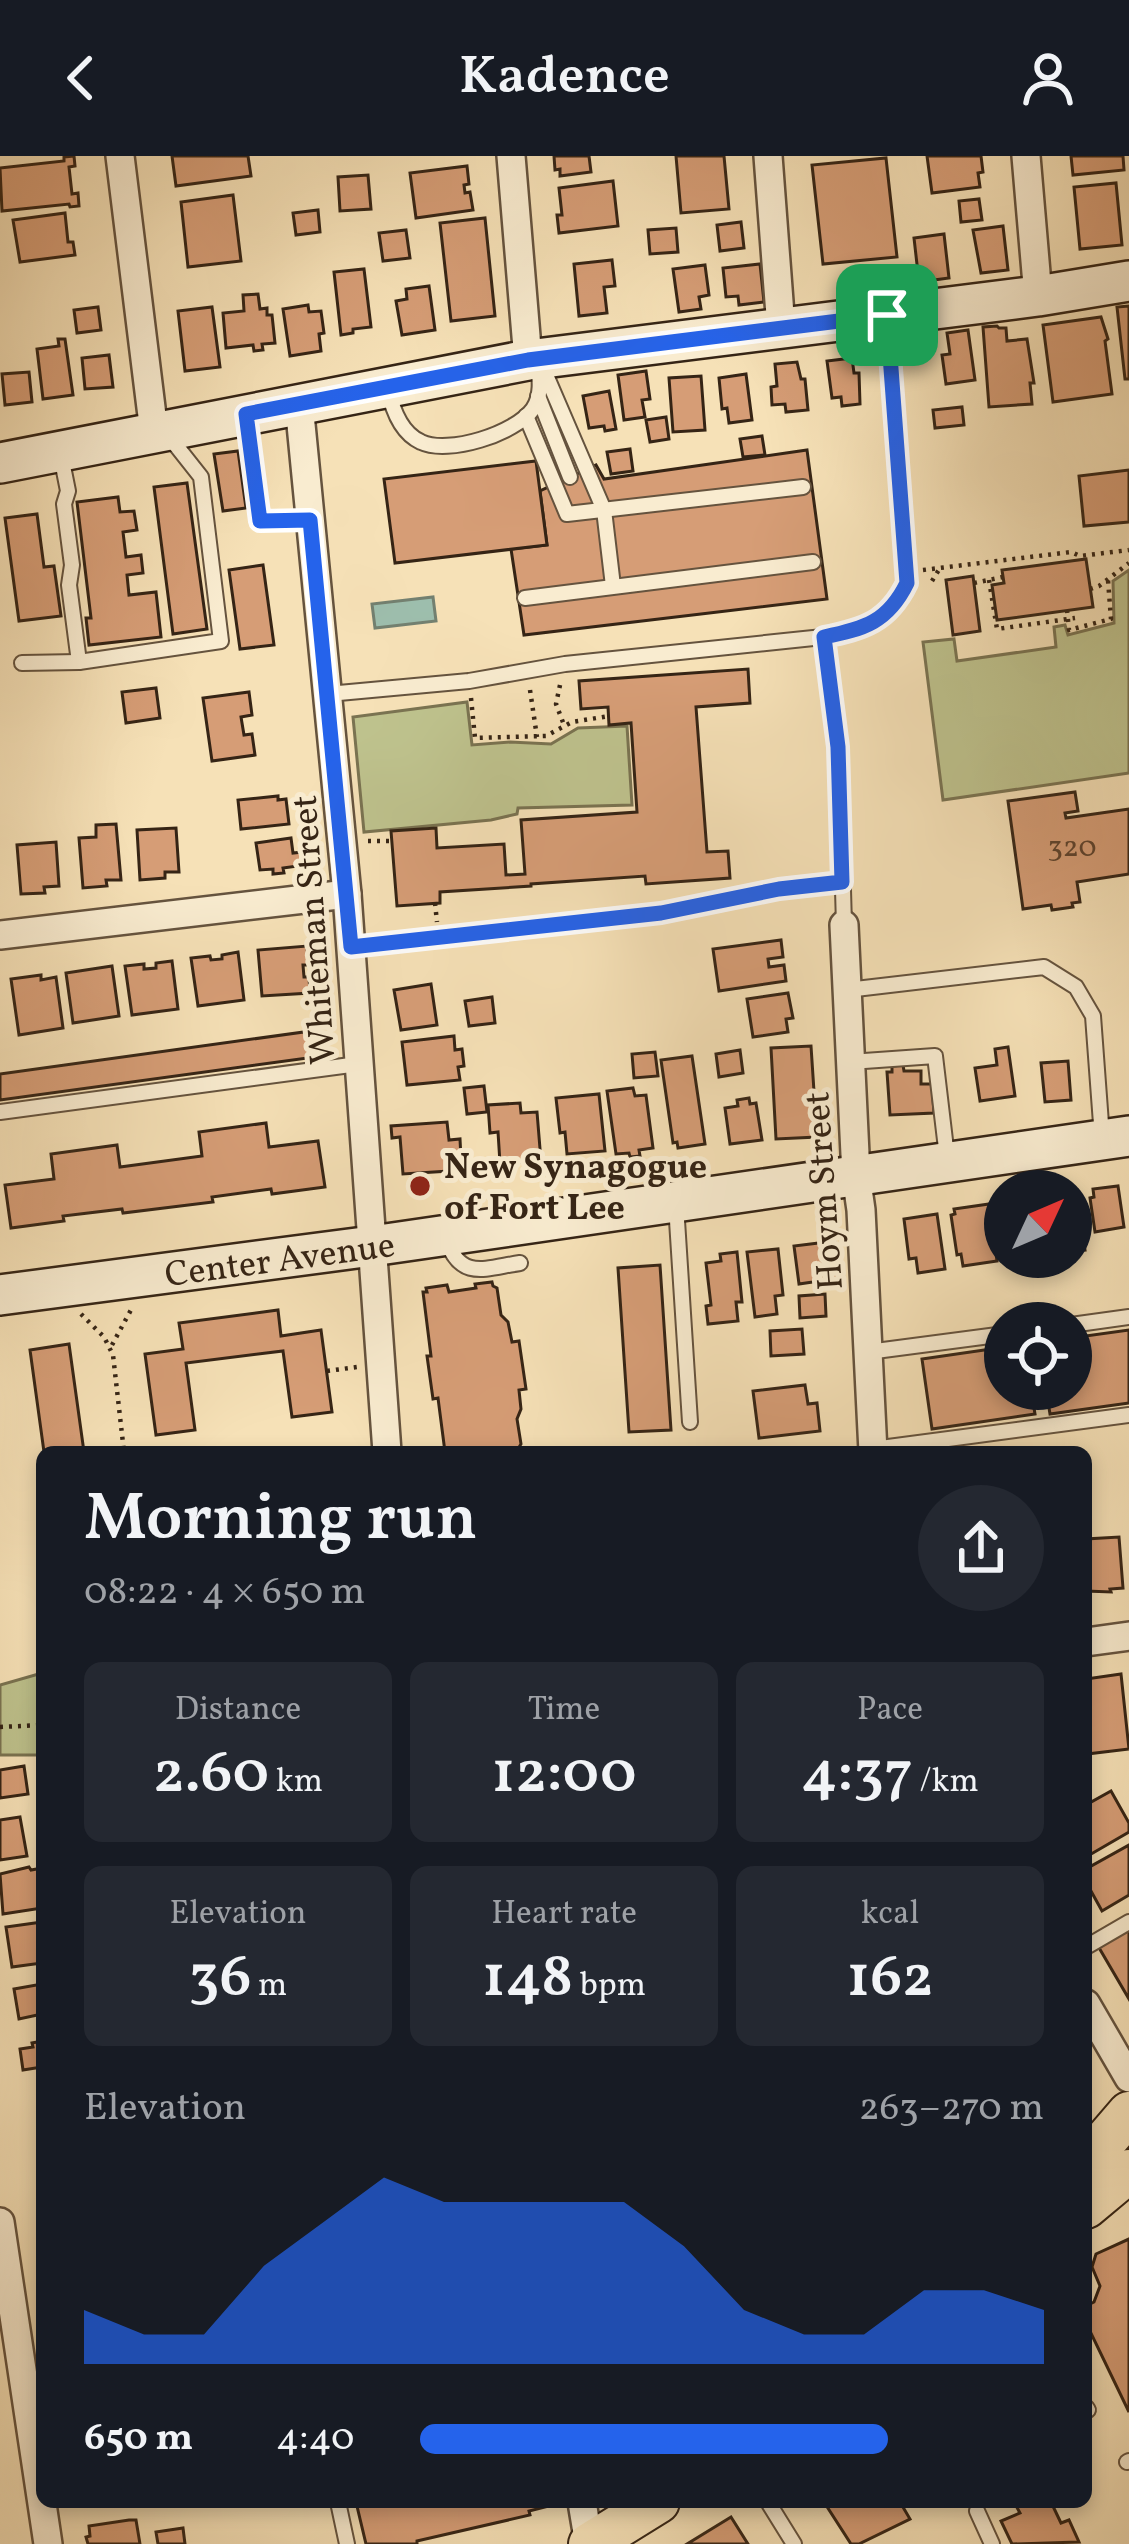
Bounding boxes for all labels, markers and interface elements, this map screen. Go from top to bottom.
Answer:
text: Kadence [459,41,670,116]
icon: back [48,45,114,111]
icon: person [1015,45,1081,111]
pin [836,264,938,366]
icon: arrive [854,282,920,348]
street label: Whiteman Street [282,793,350,1066]
house number: 320 [1047,827,1097,869]
street label: Hoym Street [794,1090,858,1292]
place label: New Synagogue of Fort Lee [444,1144,707,1235]
north arrow [984,1170,1092,1278]
map controls [984,1170,1092,1410]
marker: New Synagogue of Fort Lee [407,1173,433,1199]
street label: Center Avenue [162,1222,399,1302]
button: locate [984,1302,1092,1410]
text: Morning run [84,1475,477,1567]
button: share [918,1485,1044,1611]
text: 08:22 · 4 × 650 m [84,1566,365,1620]
text: Distance [175,1688,301,1734]
text: Time [528,1688,600,1734]
text: Pace [857,1688,923,1734]
text: 2.60 [153,1734,269,1817]
text: 12:00 [491,1734,637,1817]
text: 4:37 [801,1734,913,1817]
text: km [269,1760,323,1806]
text: /km [913,1760,979,1806]
text: Elevation [169,1892,307,1938]
text: Heart rate [491,1892,637,1938]
text: kcal [861,1892,919,1938]
text: 36 [189,1938,251,2021]
text: 148 [482,1938,573,2021]
text: 162 [846,1938,934,2021]
text: m [251,1964,287,2010]
text: bpm [573,1964,646,2010]
text: Elevation [84,2082,246,2136]
text: 263–270 m [859,2082,1044,2136]
text: 650 m [84,2412,193,2466]
text: 4:40 [276,2412,354,2466]

